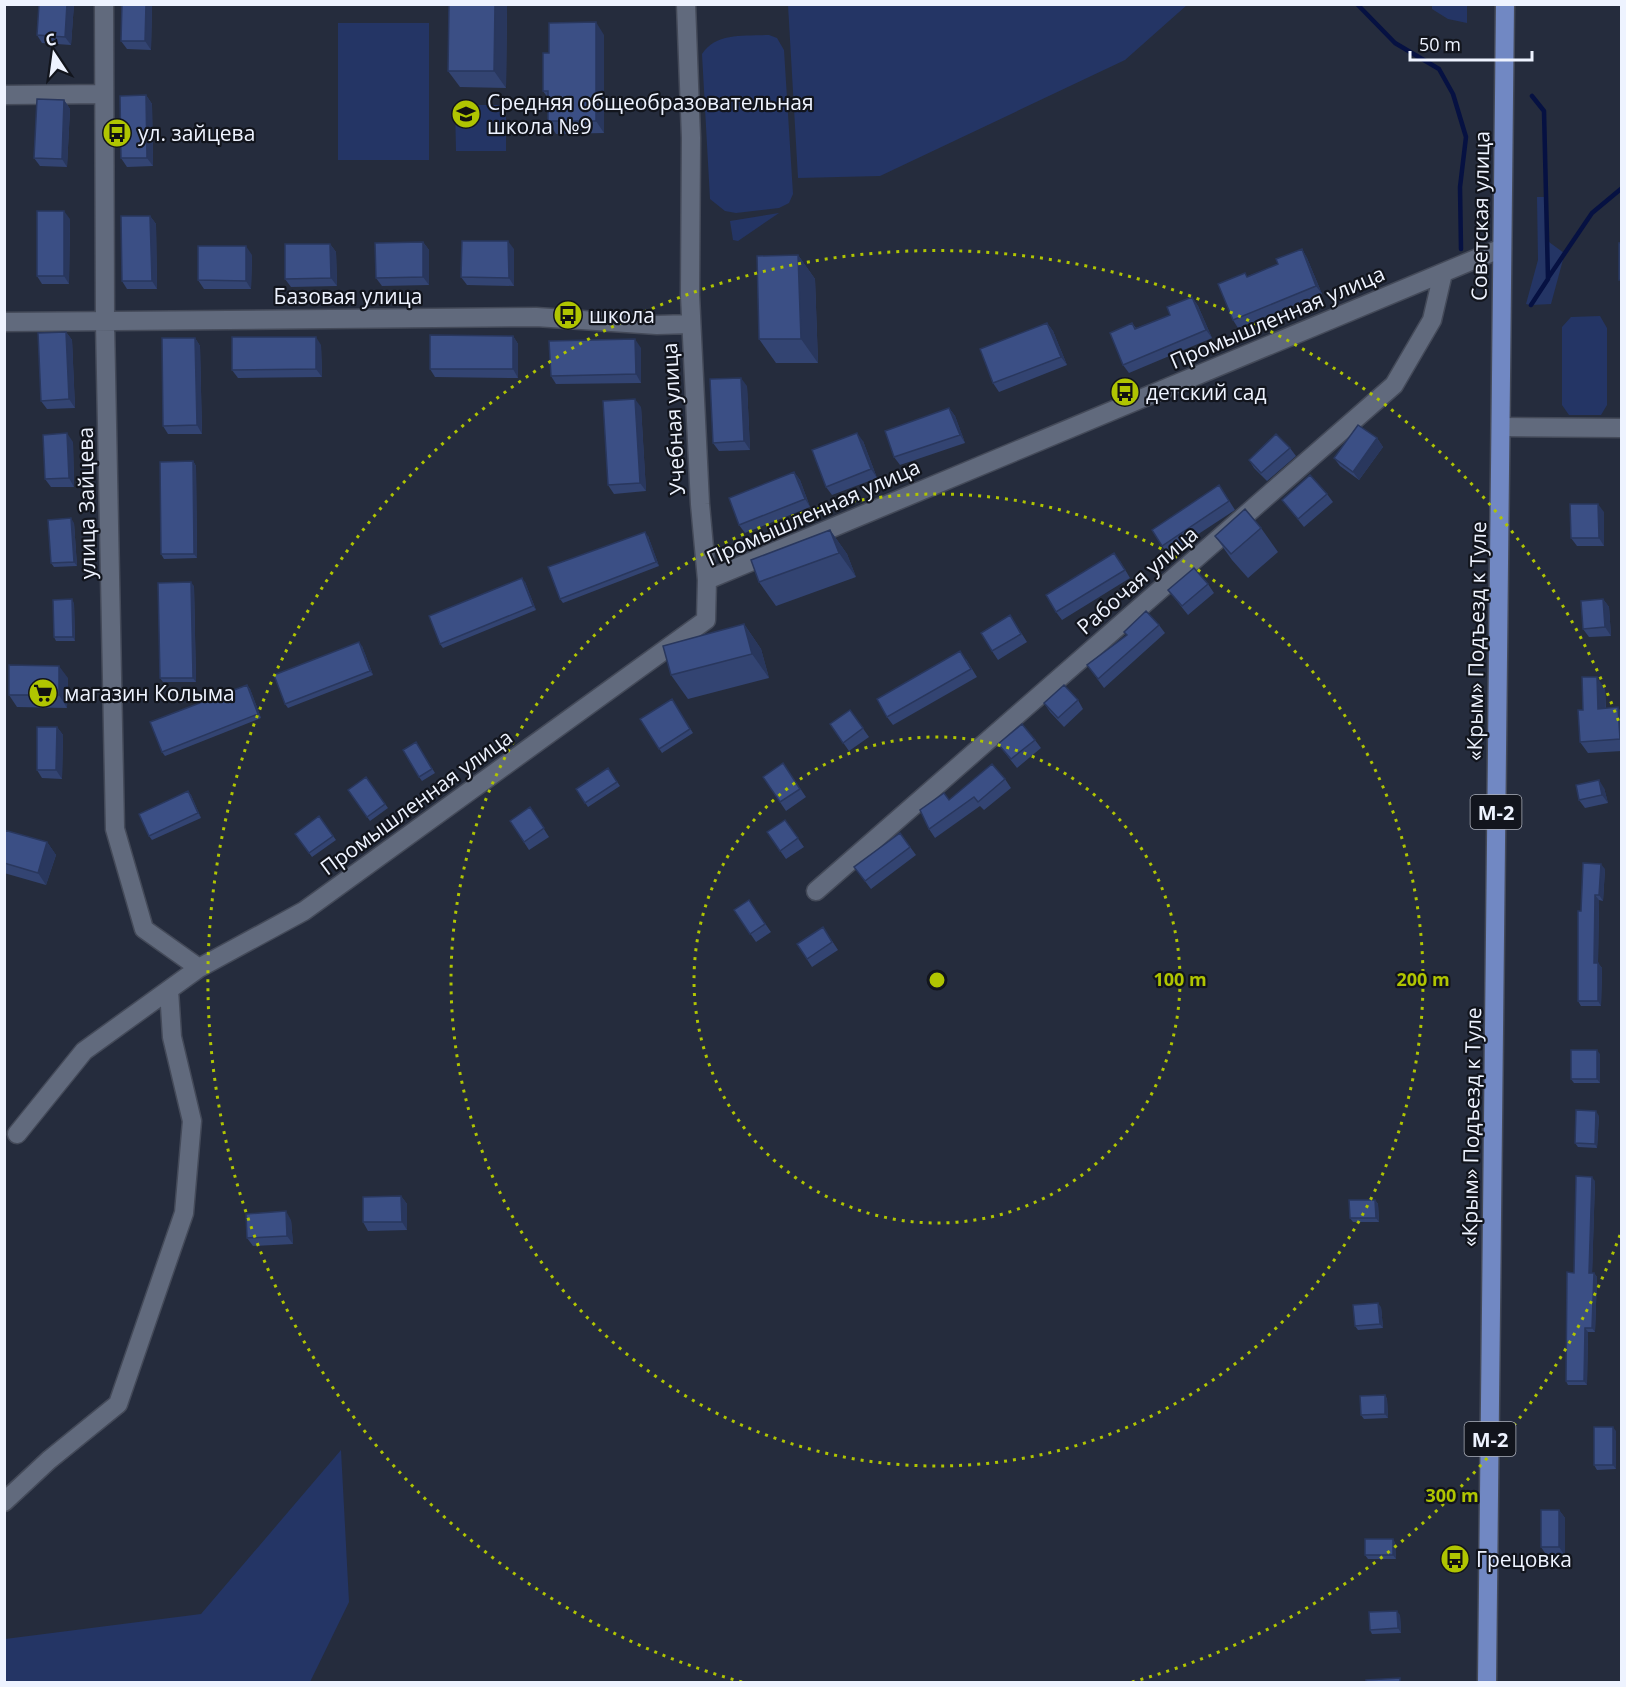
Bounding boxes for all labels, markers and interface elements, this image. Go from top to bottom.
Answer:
north arrow [24,24,84,84]
scale bar [1410,24,1532,62]
text: С [43,28,58,51]
text: 50 m [1419,32,1461,56]
place label: Средняя общеобразовательная школа №9 [487,88,814,140]
school or university icon: Средняя общеобразовательная школа №9 [450,98,482,130]
bus stop icon: ул. зайцева [101,117,133,149]
place label: ул. зайцева [138,119,255,147]
street label: Советская улица [1465,131,1495,301]
street label: Промышленная улица [1165,259,1389,375]
street label: Базовая улица [274,282,422,310]
bus stop icon: школа [552,299,584,331]
place label: школа [589,301,655,329]
street label: Учебная улица [655,342,691,496]
bus stop icon: детский сад [1109,376,1141,408]
place label: детский сад [1146,378,1267,406]
street label: улица Зайцева [71,427,101,579]
street label: Промышленная улица [702,452,924,572]
street label: Рабочая улица [1071,520,1203,640]
street label: «Крым» Подъезд к Туле [1460,521,1492,761]
supermarket icon: магазин Колыма [27,677,59,709]
place label: магазин Колыма [64,679,235,707]
street label: Промышленная улица [314,723,518,881]
road number: М-2 [1470,795,1522,829]
text: 100 m [1153,967,1207,991]
text: 200 m [1396,967,1450,991]
centre of rings [927,970,947,990]
street label: «Крым» Подъезд к Туле [1455,1007,1487,1247]
road number: М-2 [1464,1422,1516,1456]
text: 300 m [1425,1483,1479,1507]
bus stop icon: Грецовка [1439,1543,1471,1575]
place label: Грецовка [1476,1545,1572,1573]

